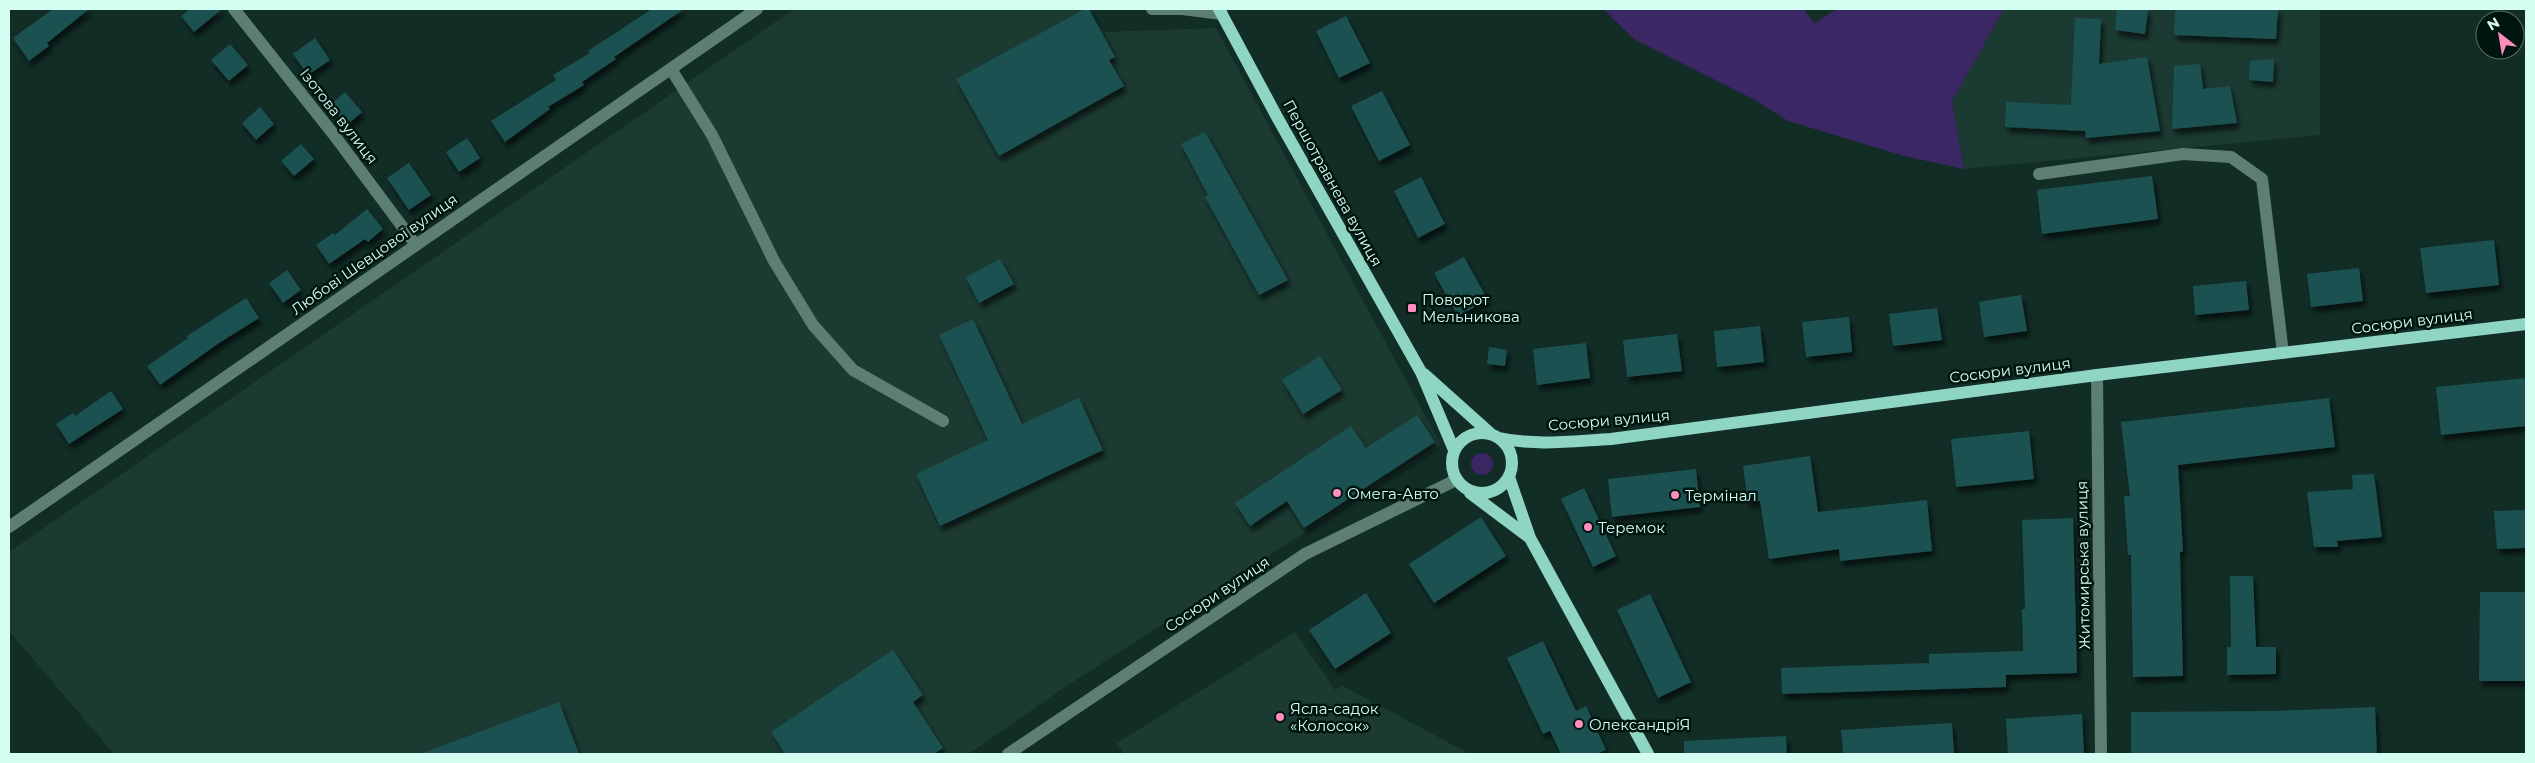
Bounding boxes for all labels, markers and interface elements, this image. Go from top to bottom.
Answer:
north arrow [2475,10,2525,60]
text: N [2484,13,2503,34]
street label: Ізотова вулиця [296,64,382,168]
street label: Першотравнева вулиця [1279,96,1387,270]
street label: Любові Шевцової вулиця [287,189,461,319]
place label: Поворот Мельникова [1422,290,1520,326]
marker: Поворот Мельникова [1406,302,1418,314]
street label: Сосюри вулиця [2350,304,2474,338]
street label: Сосюри вулиця [1948,353,2072,387]
street label: Сосюри вулиця [1547,405,1671,435]
street label: Житомирська вулиця [2072,481,2094,649]
place label: Омега-Авто [1347,484,1439,503]
place label: Термінал [1685,486,1757,505]
marker: Омега-Авто [1331,487,1343,499]
marker: Термінал [1669,489,1681,501]
place label: Теремок [1598,518,1665,537]
marker: Теремок [1582,521,1594,533]
street label: Сосюри вулиця [1161,552,1273,636]
place label: Ясла-садок «Колосок» [1290,699,1379,735]
marker: Ясла-садок «Колосок» [1274,711,1286,723]
place label: ОлександріЯ [1589,715,1691,734]
marker: ОлександріЯ [1573,718,1585,730]

